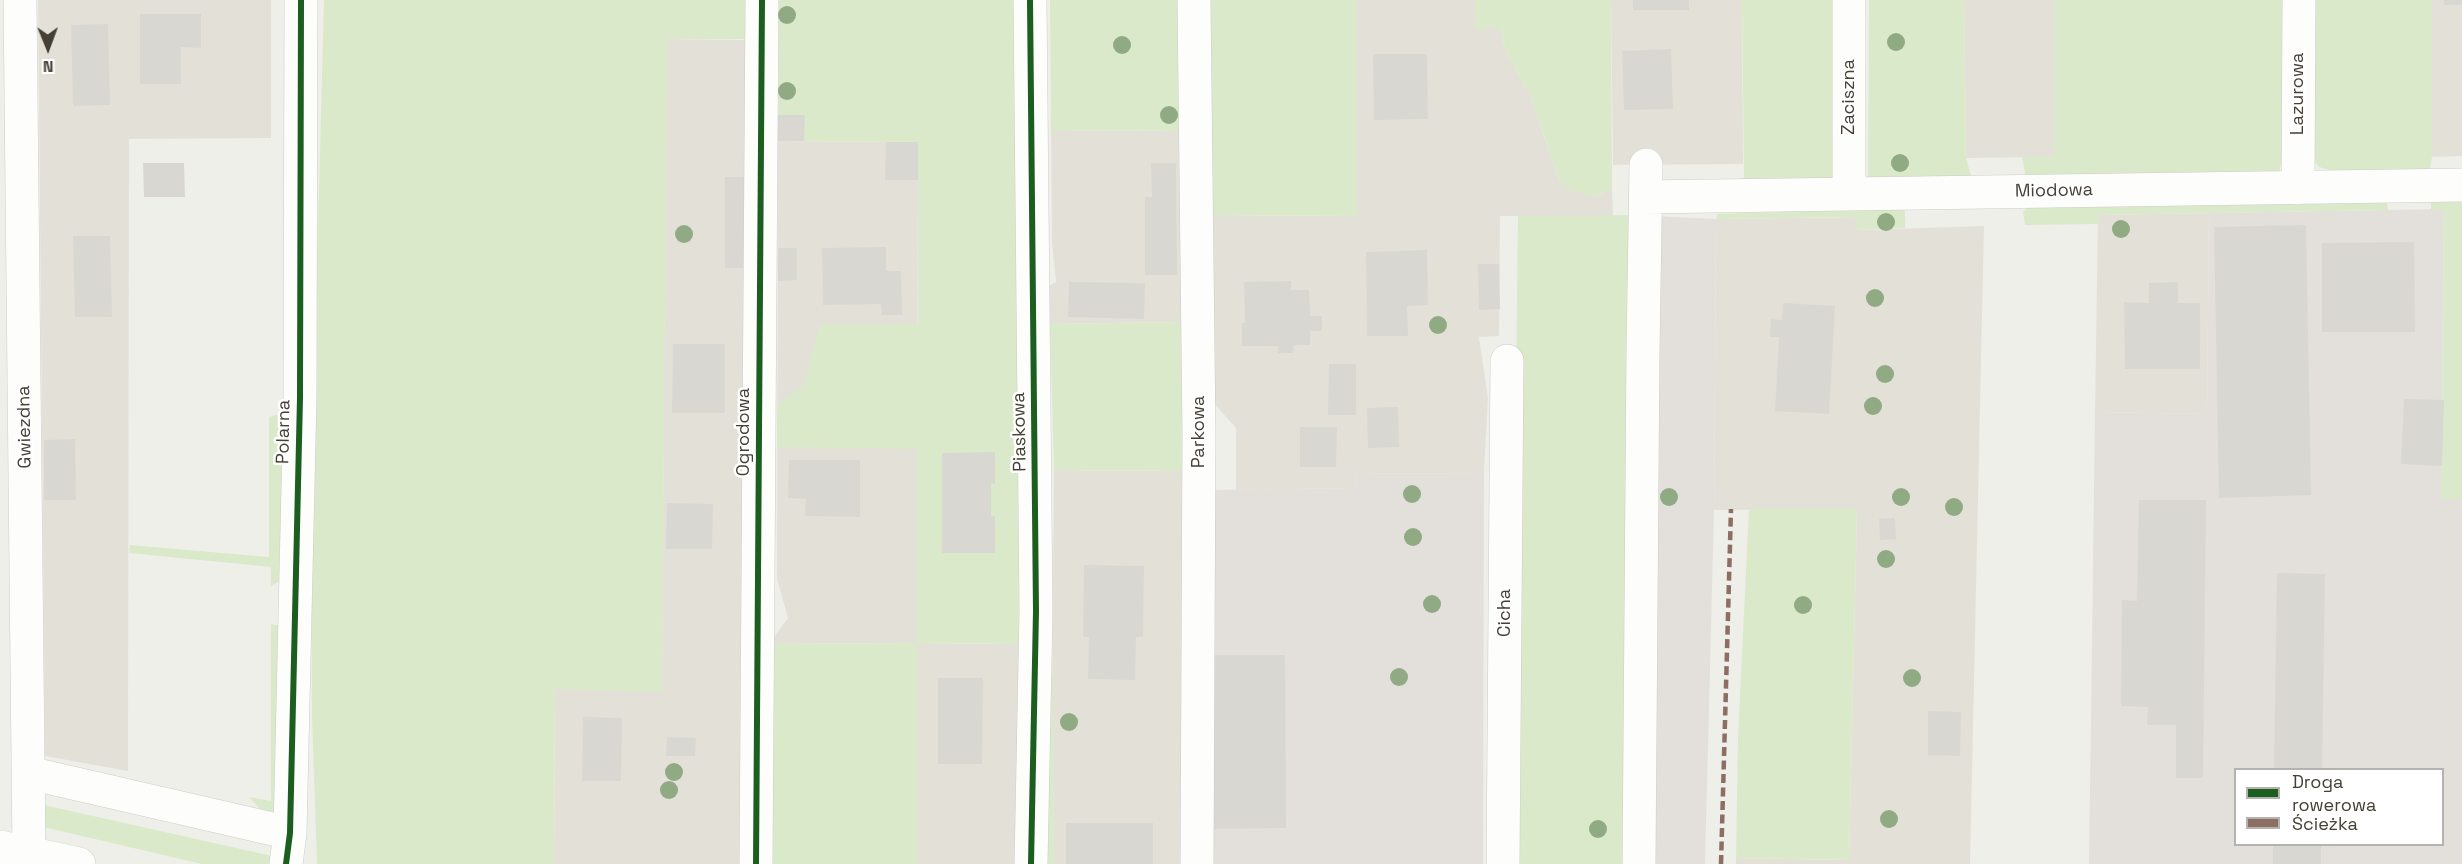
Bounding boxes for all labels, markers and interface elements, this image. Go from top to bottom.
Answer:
north arrow [18,18,78,78]
street label: Lazurowa [2287,53,2309,135]
text: N [43,56,54,77]
street label: Zaciszna [1838,59,1860,135]
street label: Miodowa [2015,180,2093,202]
street label: Gwiezdna [13,385,37,469]
street label: Ogrodowa [733,388,755,476]
street label: Piaskowa [1009,392,1031,472]
street label: Parkowa [1188,396,1210,468]
street label: Polarna [273,400,295,464]
street label: Cicha [1494,589,1516,637]
legend [2234,768,2444,846]
text: Droga rowerowa [2292,770,2376,816]
text: Ścieżka [2292,812,2358,835]

